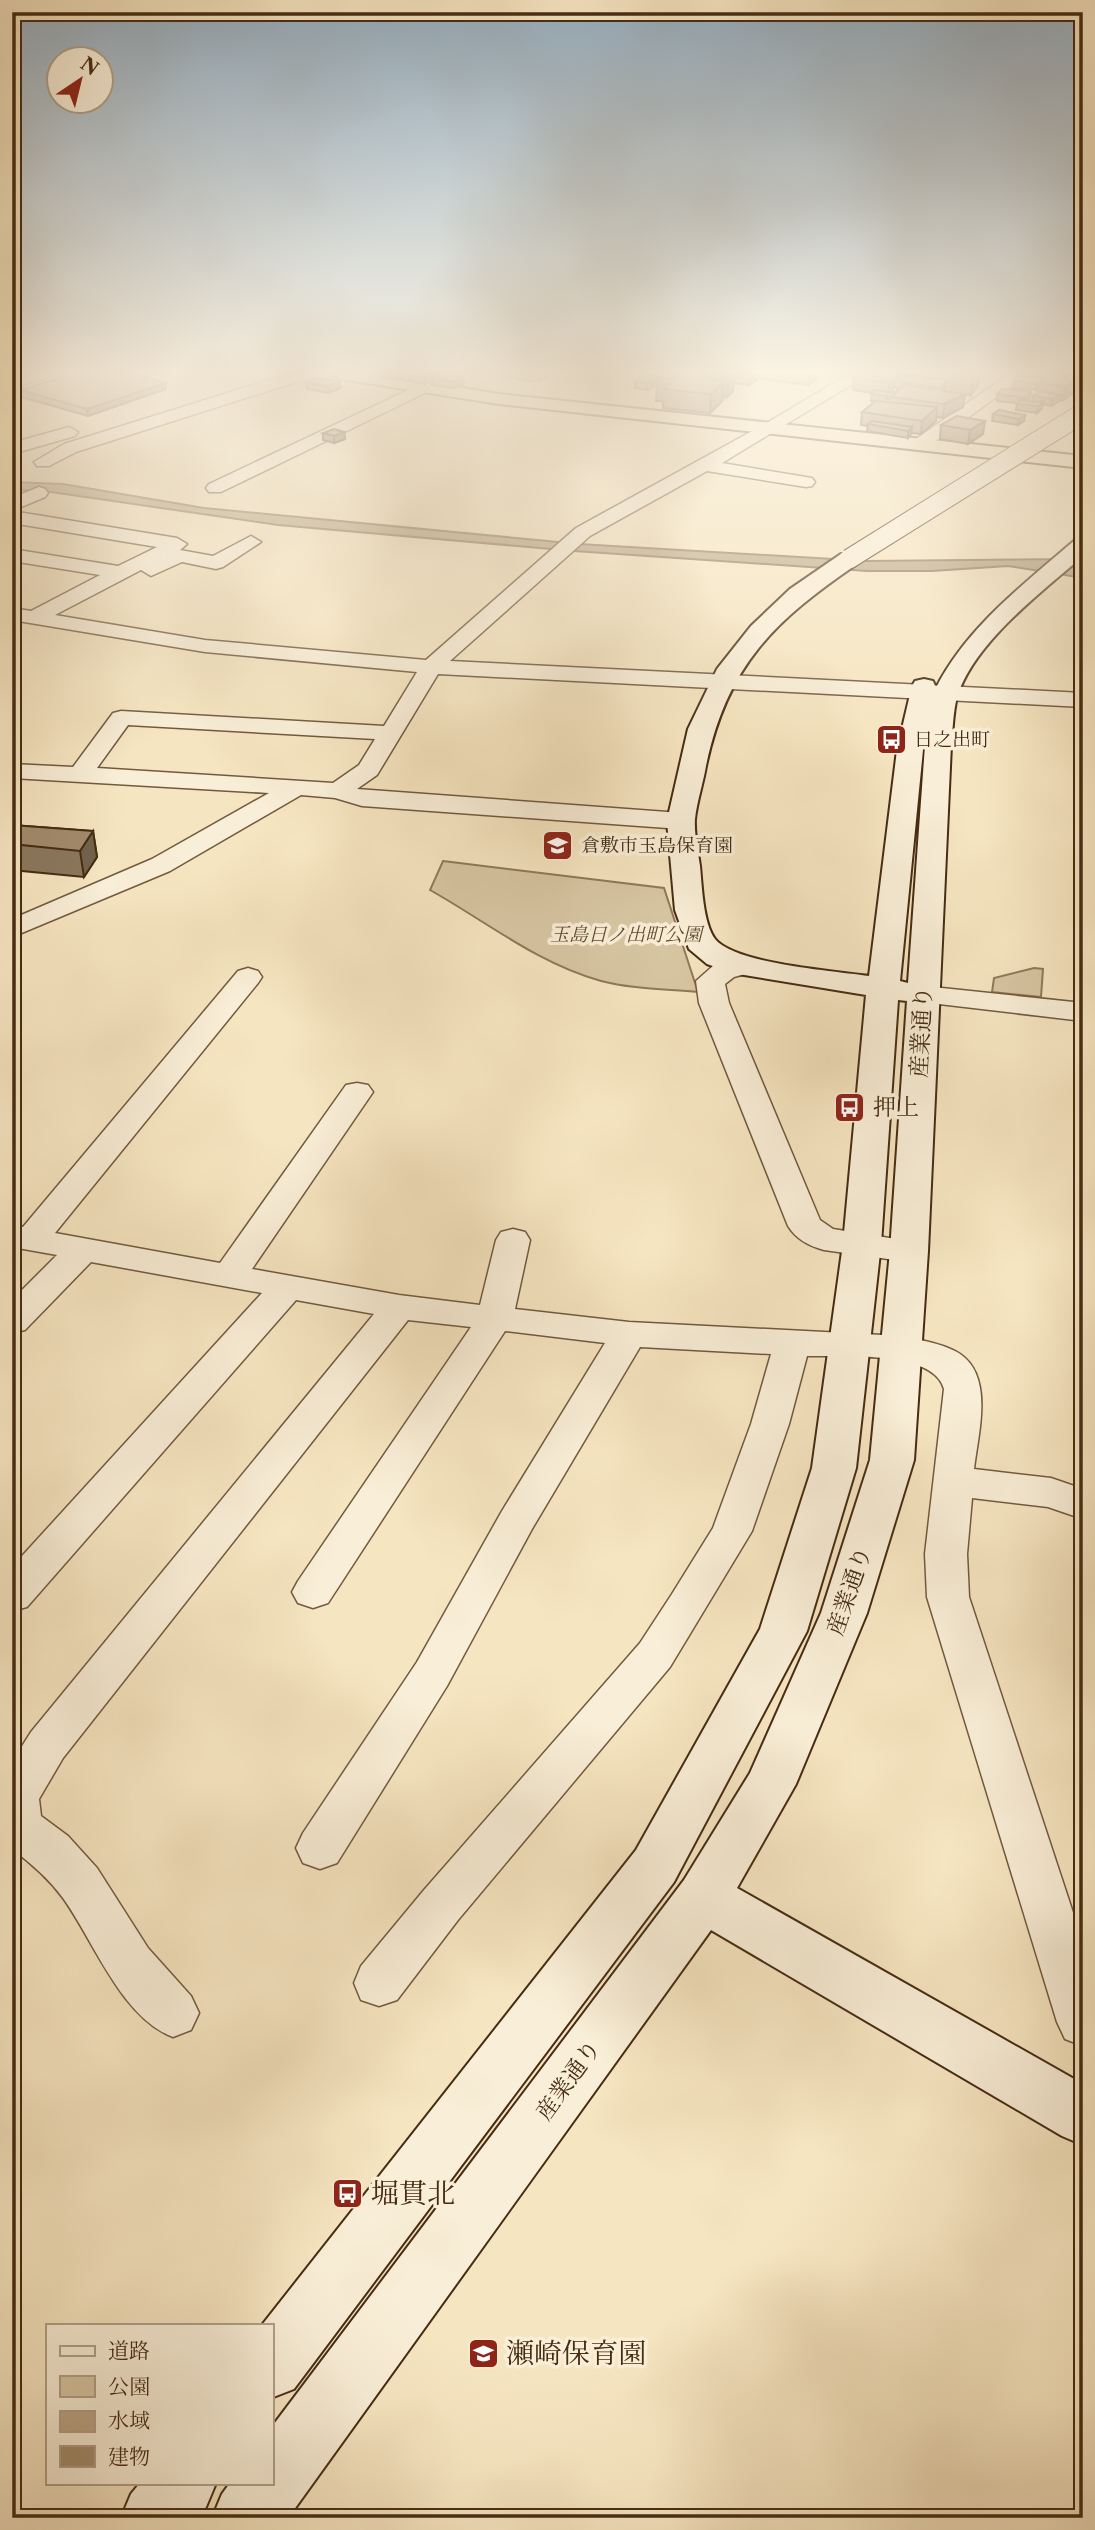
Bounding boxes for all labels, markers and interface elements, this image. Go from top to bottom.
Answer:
north arrow [46,46,116,116]
text: N [76,52,103,81]
bus stop icon: 日之出町 [874,722,908,756]
place label: 日之出町 [914,728,990,751]
school or university icon: 倉敷市玉島保育園 [541,828,575,862]
place label: 倉敷市玉島保育園 [581,834,733,857]
park label: 玉島日ノ出町公園 [550,923,705,946]
street label: 産業通り [905,985,937,1079]
bus stop icon: 押上 [833,1090,867,1124]
place label: 押上 [873,1093,919,1121]
street label: 産業通り [821,1543,877,1639]
street label: 産業通り [530,2035,606,2125]
bus stop icon: 堀貫北 [331,2176,365,2210]
place label: 堀貫北 [371,2176,455,2210]
legend [46,2324,273,2484]
school or university icon: 瀬崎保育園 [466,2336,500,2370]
place label: 瀬崎保育園 [506,2336,646,2370]
text: 道路 [108,2338,150,2363]
text: 公園 [108,2374,150,2399]
text: 水域 [108,2408,150,2433]
text: 建物 [108,2444,150,2469]

